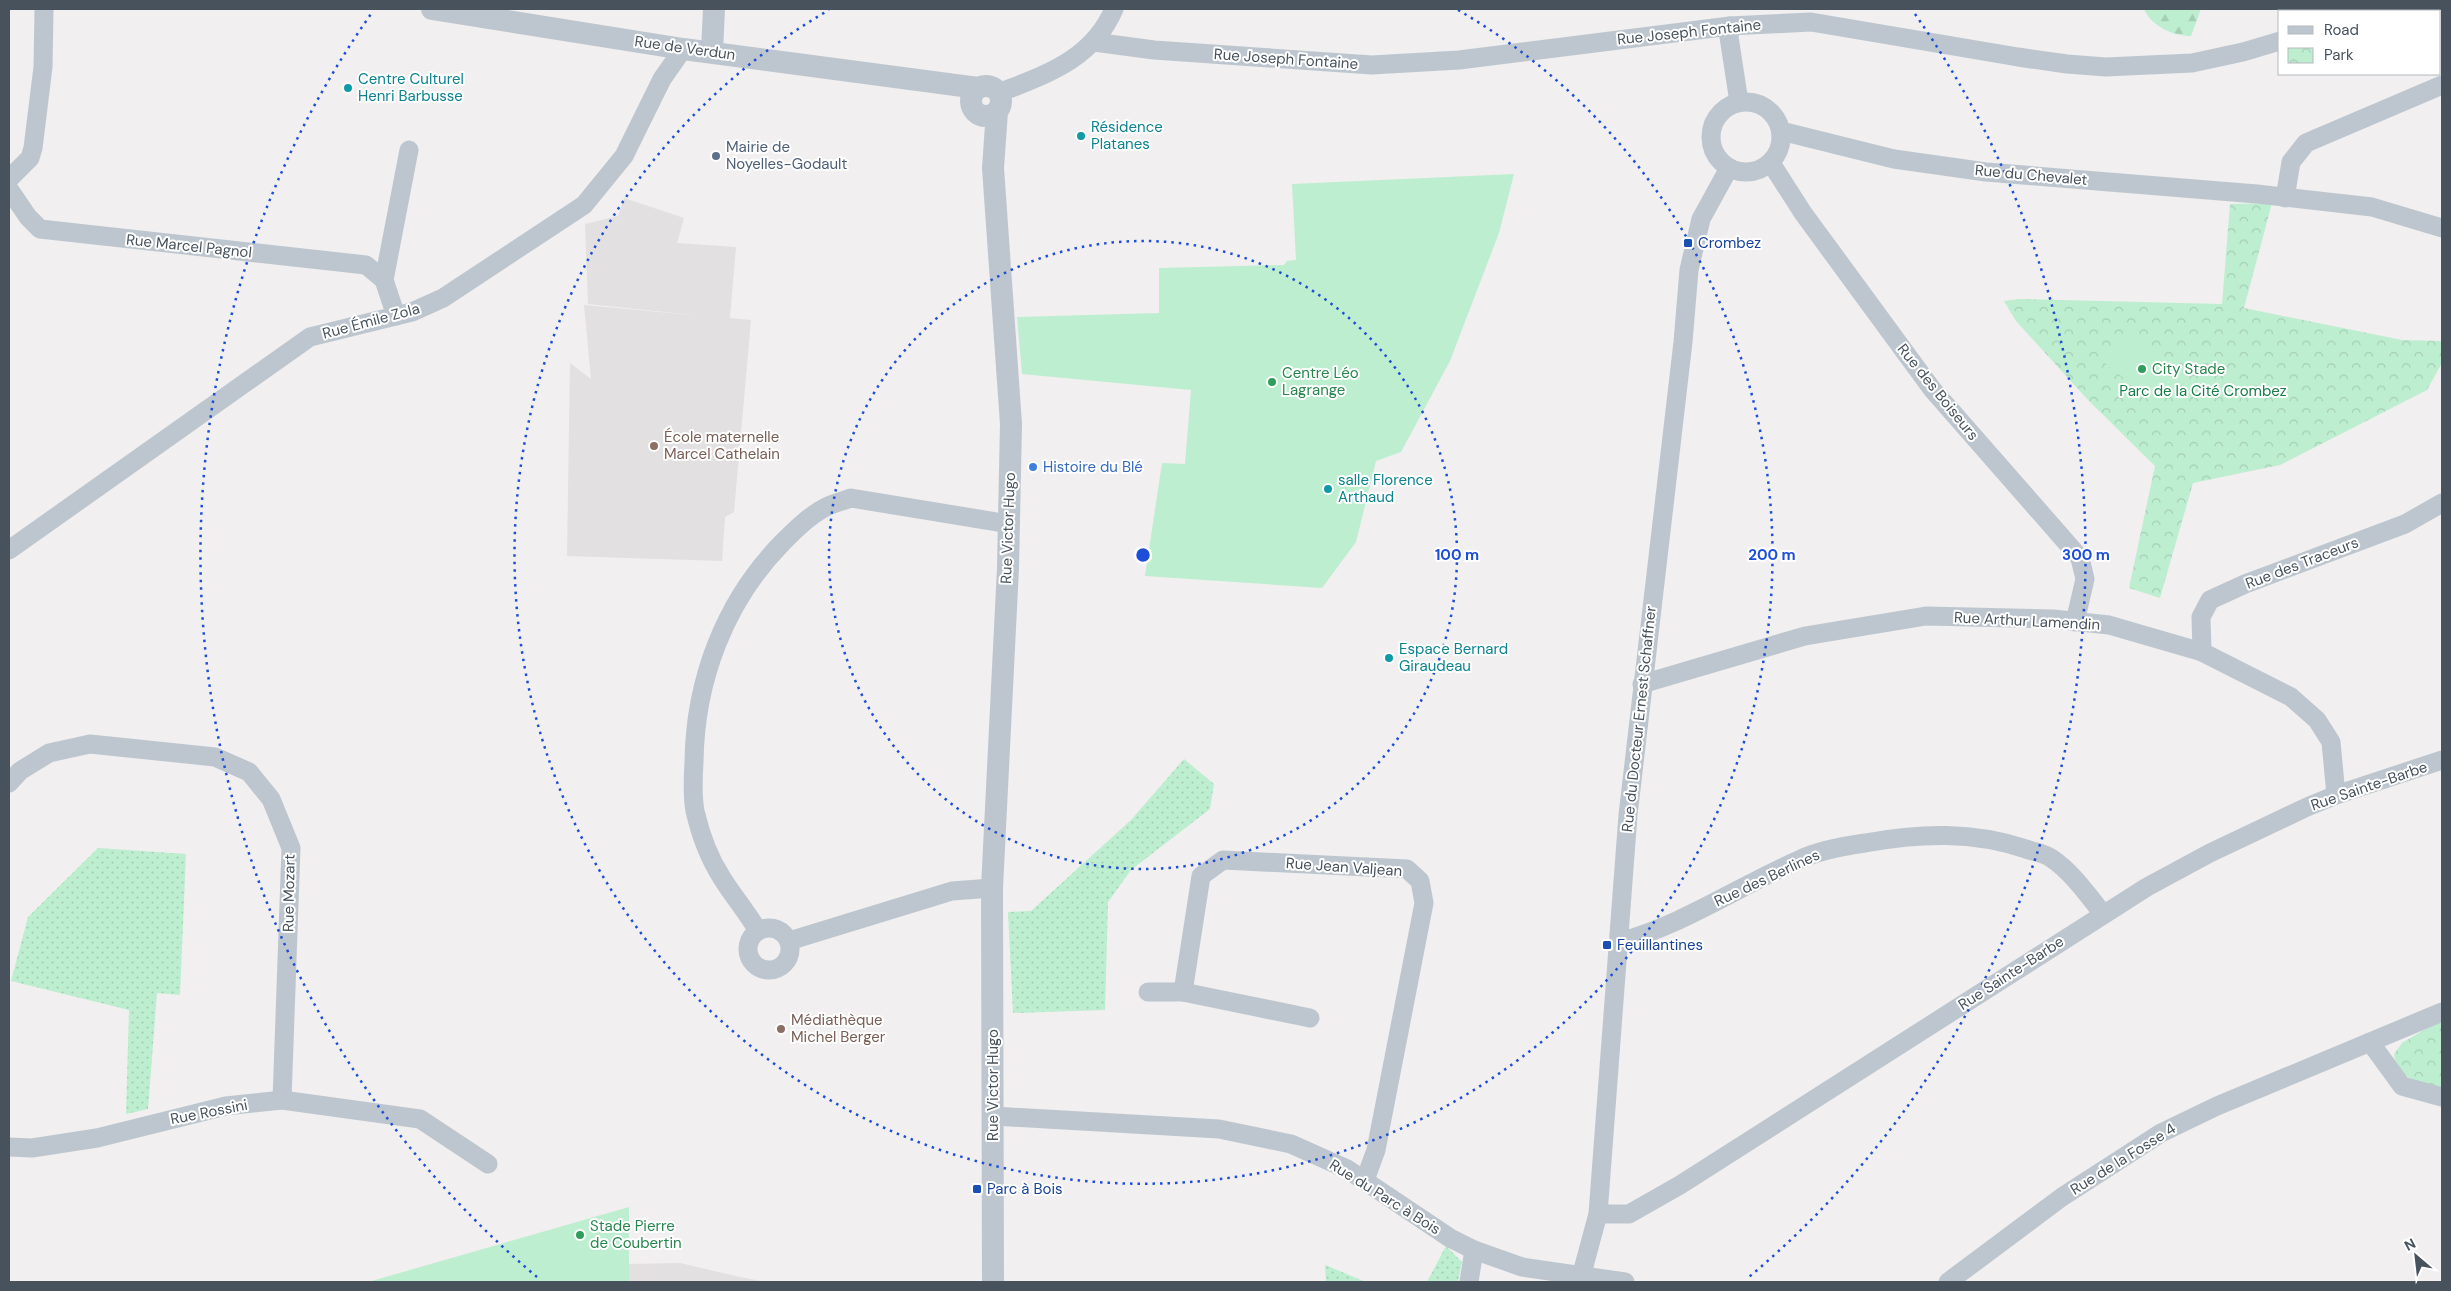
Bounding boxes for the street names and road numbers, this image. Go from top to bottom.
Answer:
street label: Rue Joseph Fontaine [1616,15,1762,49]
street label: Rue de Verdun [633,31,737,65]
street label: Rue Joseph Fontaine [1213,44,1359,74]
street label: Rue du Chevalet [1974,160,2088,190]
street label: Rue Marcel Pagnol [125,229,253,263]
street label: Rue Émile Zola [320,298,422,344]
street label: Rue des Boiseurs [1893,340,1983,444]
street label: Rue Victor Hugo [996,472,1020,584]
street label: Rue des Traceurs [2243,532,2361,594]
street label: Rue du Docteur Ernest Schaffner [1617,605,1661,833]
street label: Rue Arthur Lamendin [1953,607,2101,635]
street label: Rue Sainte-Barbe [2308,757,2430,815]
street label: Rue des Berlines [1711,845,1823,911]
street label: Rue Jean Valjean [1285,853,1403,881]
street label: Rue Mozart [278,854,300,932]
street label: Rue Sainte-Barbe [1954,931,2068,1015]
street label: Rue Victor Hugo [983,1029,1003,1141]
street label: Rue Rossini [169,1095,249,1129]
street label: Rue de la Fosse 4 [2067,1119,2179,1199]
street label: Rue du Parc à Bois [1326,1155,1444,1239]

